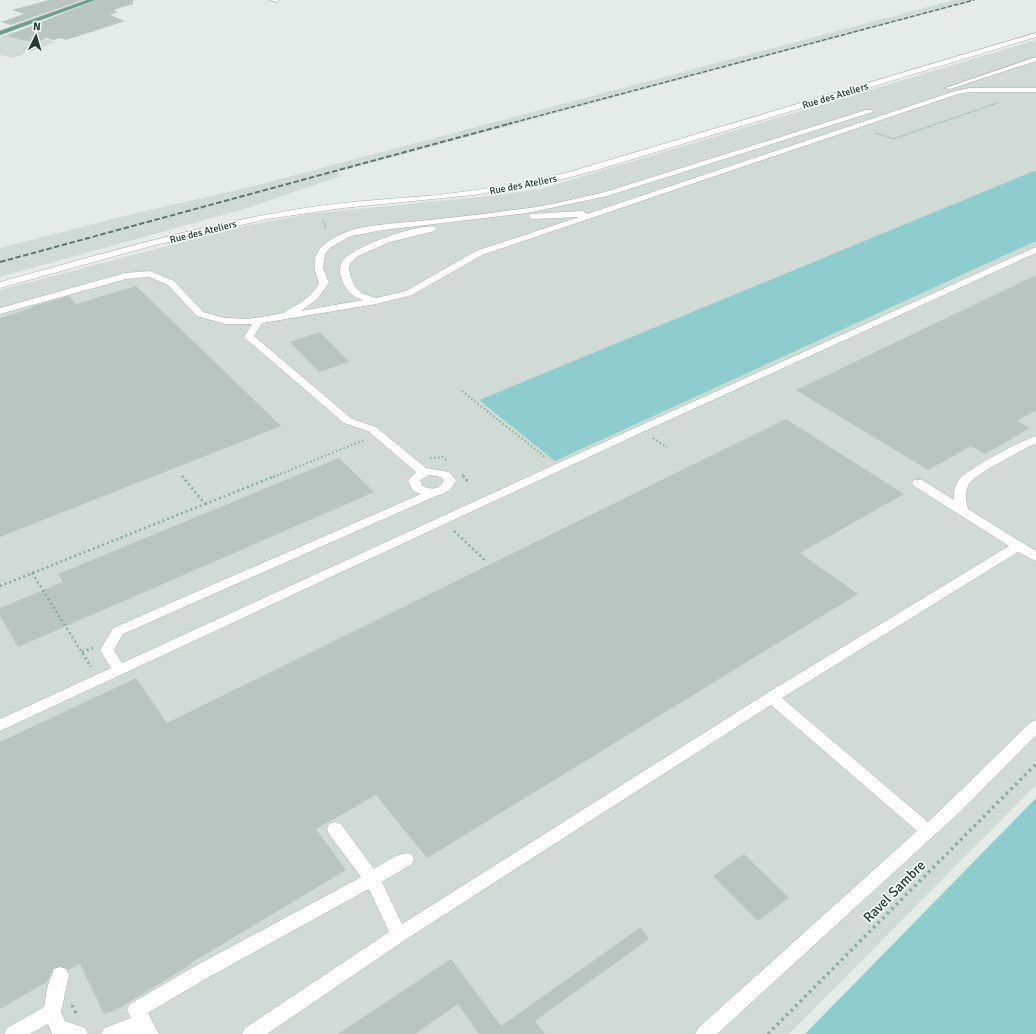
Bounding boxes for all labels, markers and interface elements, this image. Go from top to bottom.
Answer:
north arrow [16,16,56,56]
text: N [32,20,41,33]
street label: Rue des Ateliers [801,80,870,112]
street label: Rue des Ateliers [489,172,558,197]
street label: Rue des Ateliers [169,218,238,246]
street label: Ravel Sambre [860,857,929,926]

